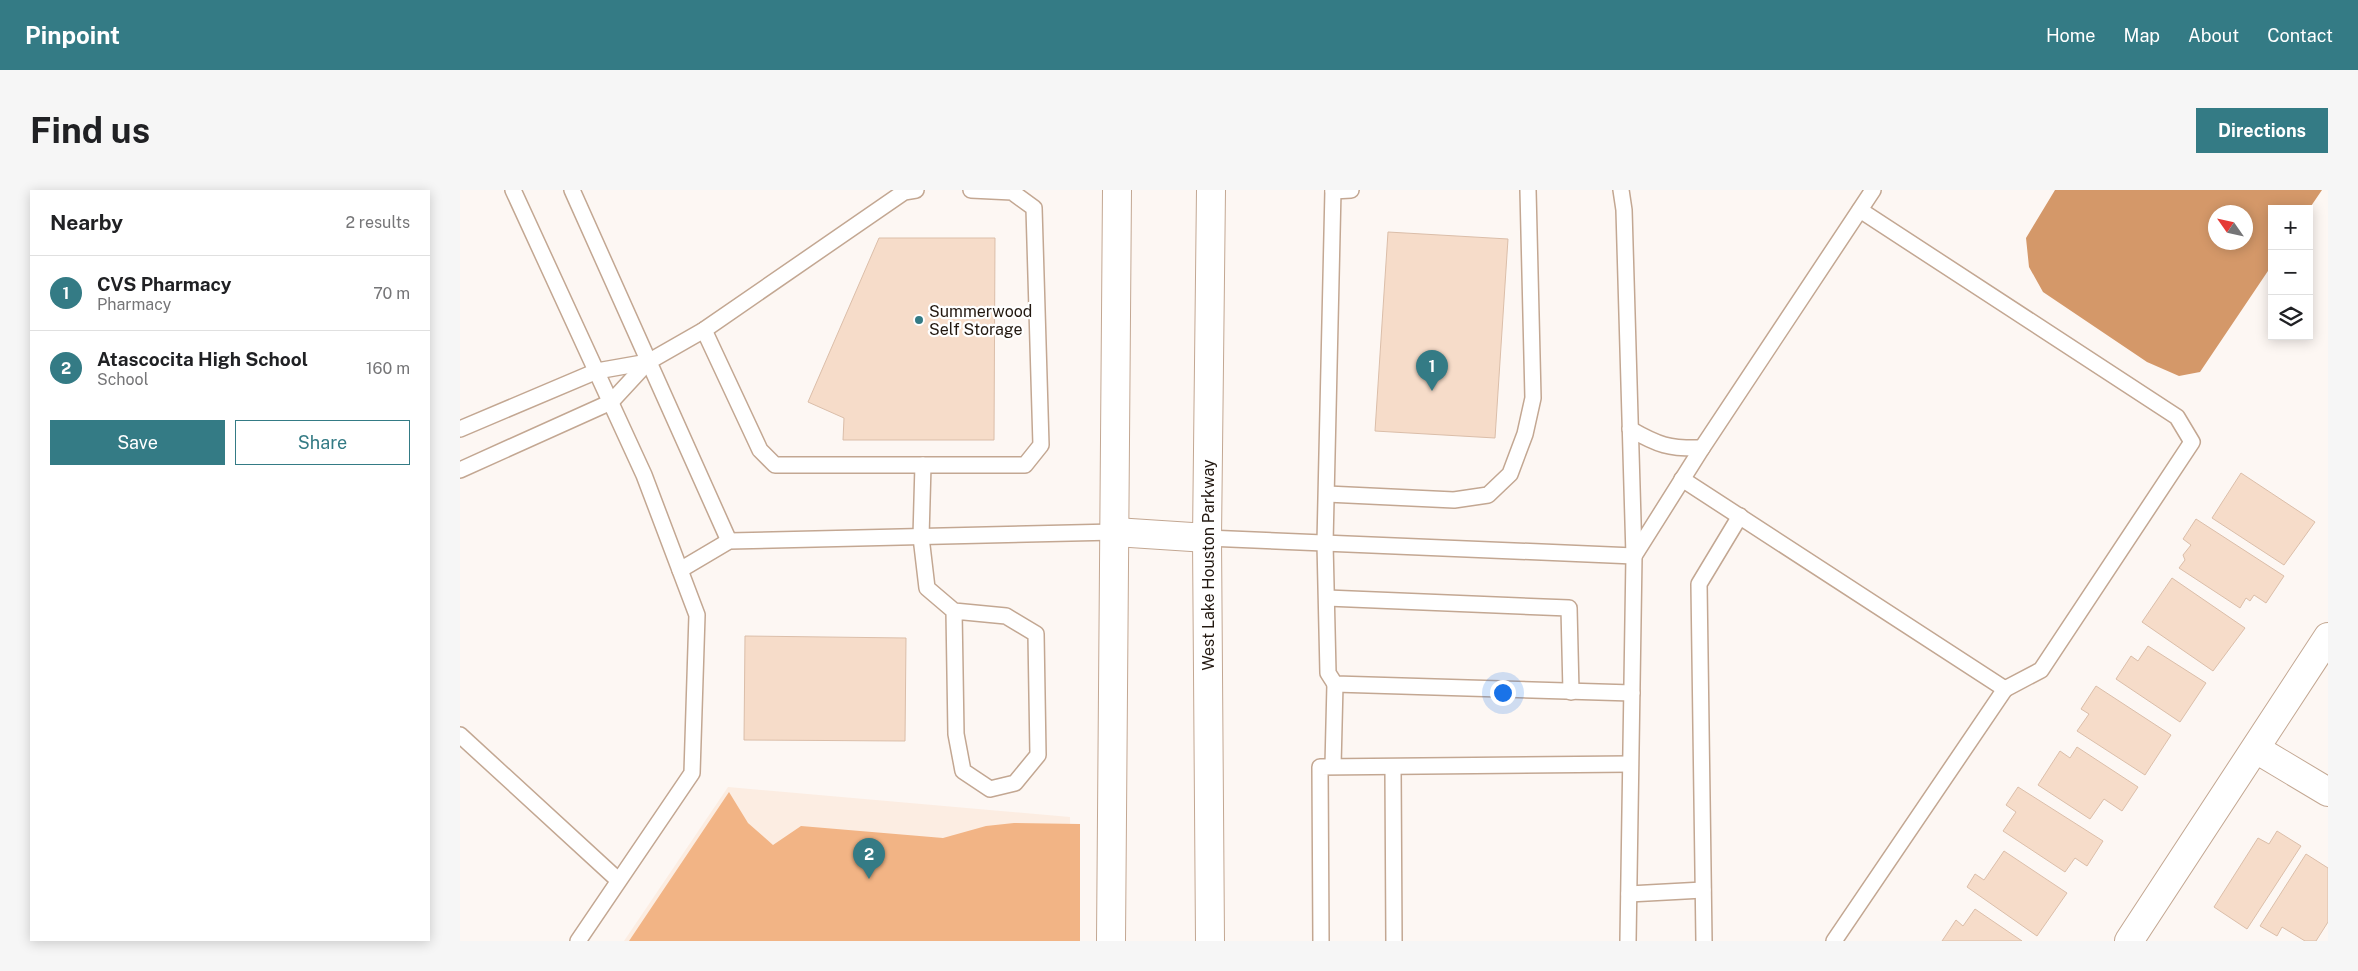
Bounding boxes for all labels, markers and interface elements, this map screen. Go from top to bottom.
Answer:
text: Pinpoint [25,21,120,49]
text: Home [2046,25,2096,46]
text: Map [2124,25,2160,46]
text: About [2188,25,2239,46]
text: Contact [2267,25,2333,46]
button: Directions [2196,108,2328,153]
text: Find us [30,110,150,151]
north arrow [2208,205,2253,250]
map controls [2268,205,2313,340]
button: + [2268,205,2313,250]
text: Nearby [50,210,123,235]
text: 2 results [345,213,410,232]
button: − [2268,250,2313,295]
text: CVS Pharmacy [97,273,231,295]
text: 1 [63,284,69,303]
text: 70 m [373,284,410,303]
text: Pharmacy [97,295,171,314]
button: layers [2268,295,2313,340]
place label: Summerwood Self Storage [929,302,1032,339]
marker: Summerwood Self Storage [913,314,925,326]
text: Atascocita High School [97,348,308,370]
pin: 1 [1416,350,1448,391]
text: 2 [61,359,71,378]
text: 160 m [366,359,410,378]
text: School [97,370,148,389]
button: Save [50,420,225,465]
button: Share [235,420,410,465]
street label: West Lake Houston Parkway [1199,459,1218,671]
your location [1490,680,1516,706]
pin: 2 [853,838,885,879]

